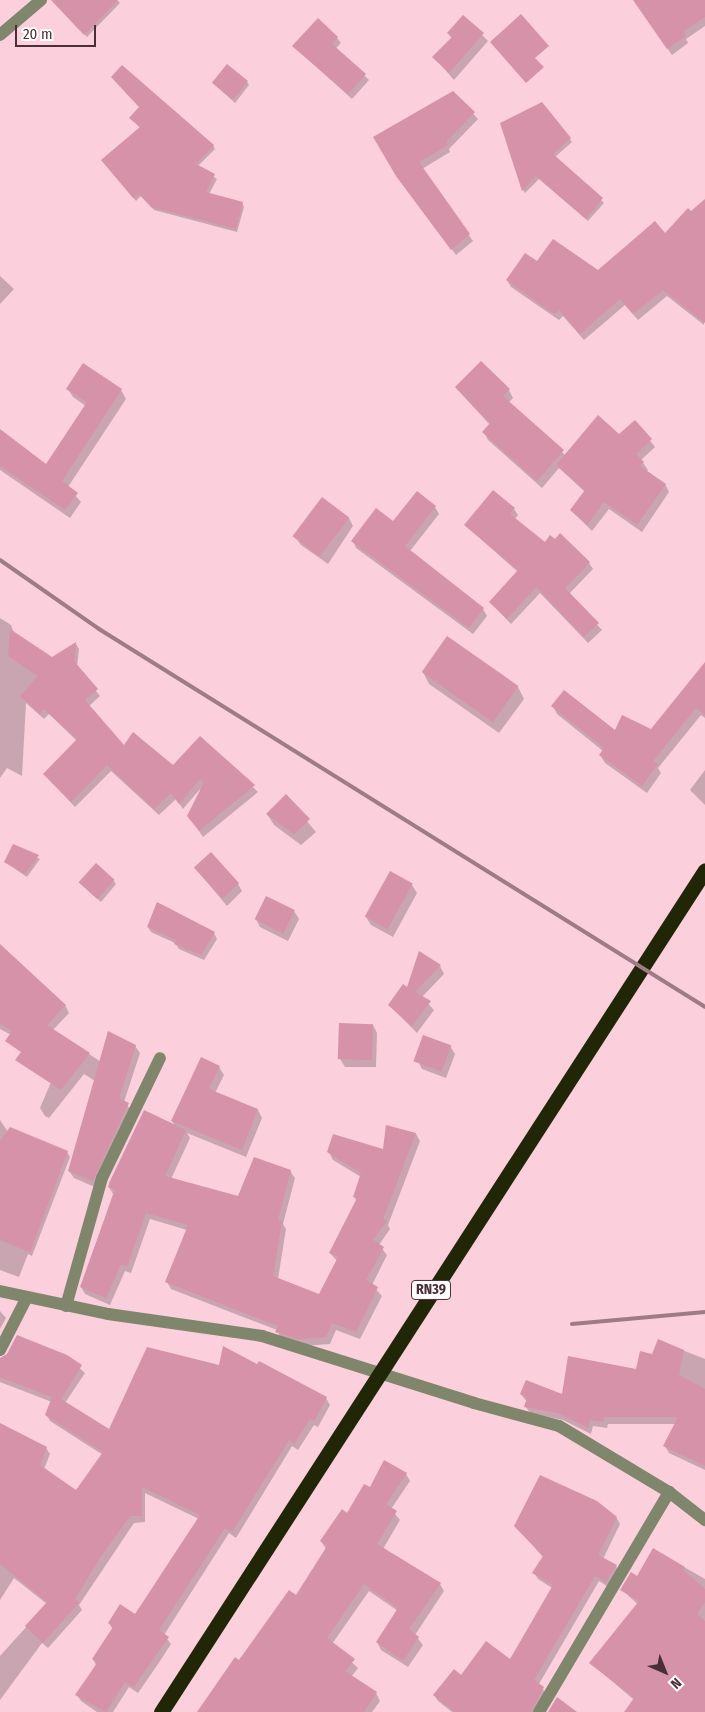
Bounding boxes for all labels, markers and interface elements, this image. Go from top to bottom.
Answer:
scale bar [18,15,99,47]
text: 20 m [23,25,53,43]
road number: RN39 [411,1278,451,1302]
north arrow [640,1647,690,1697]
text: N [667,1674,685,1692]

